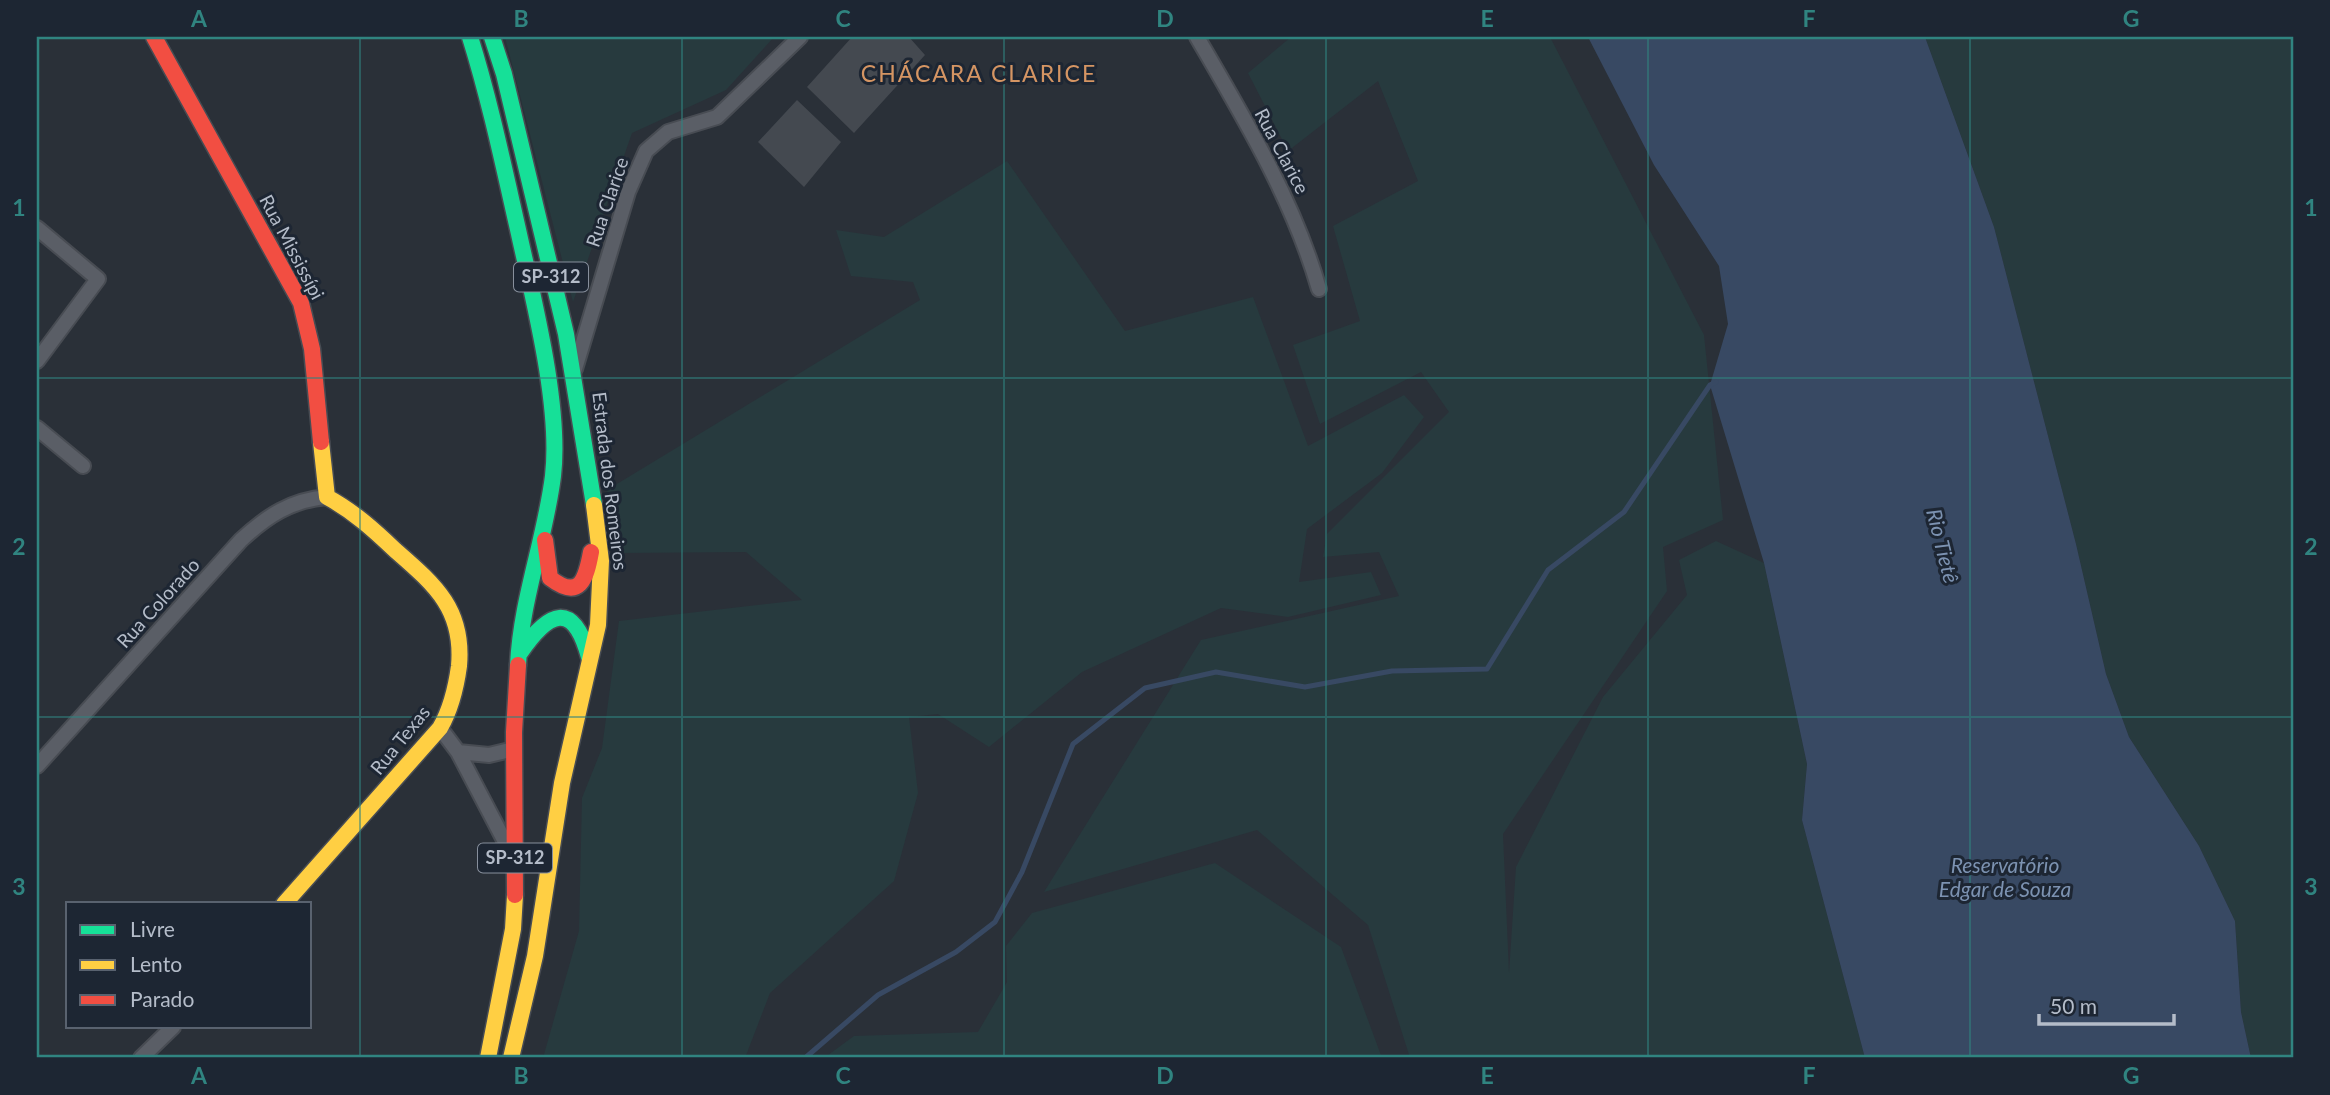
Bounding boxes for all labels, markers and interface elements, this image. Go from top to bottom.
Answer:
text: A [190,4,208,32]
text: B [513,4,529,32]
text: C [835,4,851,32]
text: D [1156,4,1174,32]
text: E [1480,4,1494,32]
text: F [1802,4,1816,32]
text: G [2123,4,2139,32]
district label: CHÁCARA CLARICE [861,59,1097,87]
street label: Rua Clarice [1250,104,1315,197]
street label: Rua Clarice [580,154,633,250]
street label: Rua Mississípi [255,190,330,303]
text: 1 [12,193,26,221]
text: 1 [2304,193,2318,221]
road number: SP-312 [514,262,588,292]
street label: Estrada dos Romeiros [588,391,633,571]
water label: Rio Tietê [1922,506,1965,585]
text: 2 [12,532,26,560]
text: 2 [2304,532,2318,560]
street label: Rua Colorado [111,553,204,652]
street label: Rua Texas [365,701,434,779]
road number: SP-312 [478,844,552,872]
water label: Reservatório Edgar de Souza [1939,852,2071,901]
text: 3 [12,872,26,900]
text: 3 [2304,872,2318,900]
legend [66,902,312,1028]
text: Livre [130,916,175,941]
text: Lento [130,951,182,976]
scale bar [2039,983,2174,1027]
text: Parado [130,986,194,1011]
text: 50 m [2050,993,2097,1018]
text: A [190,1061,208,1089]
text: B [513,1061,529,1089]
text: C [835,1061,851,1089]
text: D [1156,1061,1174,1089]
text: E [1480,1061,1494,1089]
text: F [1802,1061,1816,1089]
text: G [2123,1061,2139,1089]

